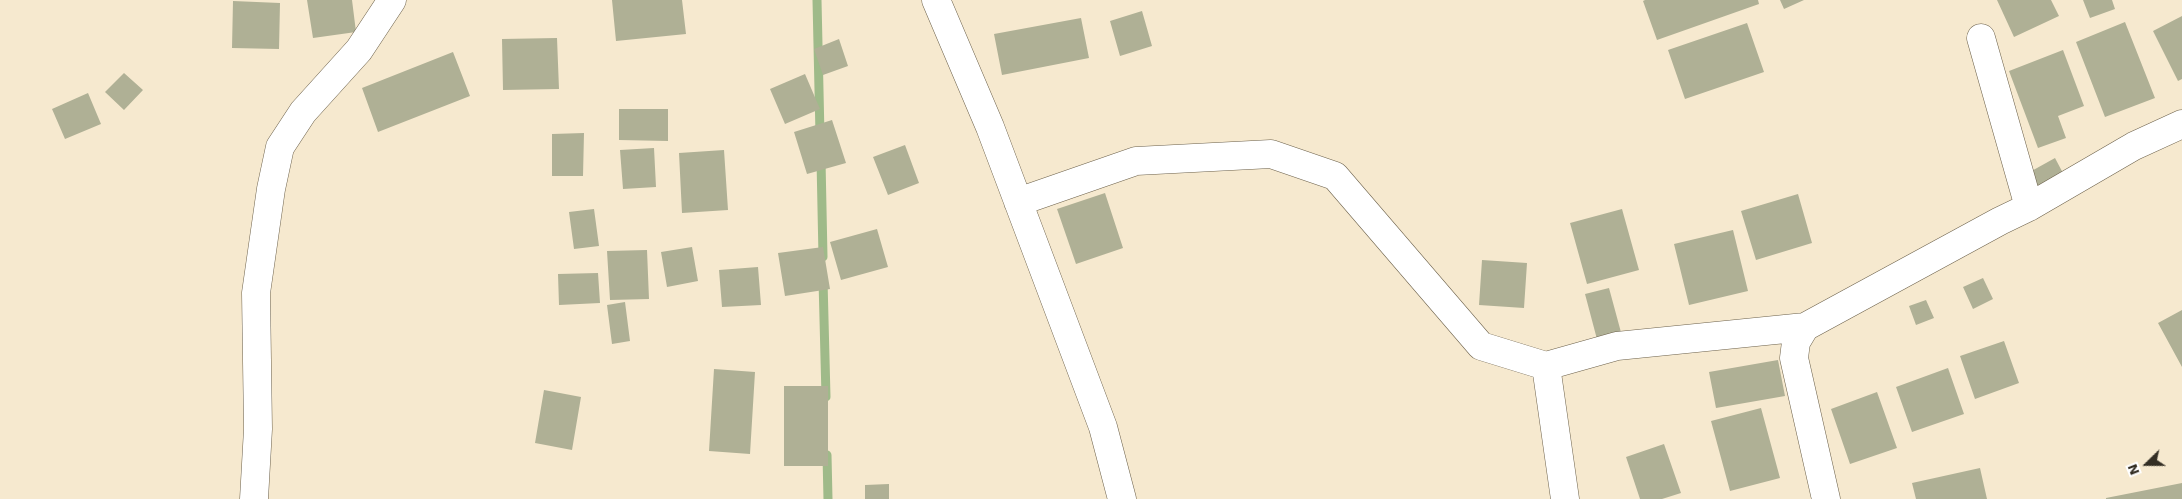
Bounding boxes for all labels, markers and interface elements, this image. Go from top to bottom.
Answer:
north arrow [2122,439,2172,489]
text: N [2124,462,2142,477]

